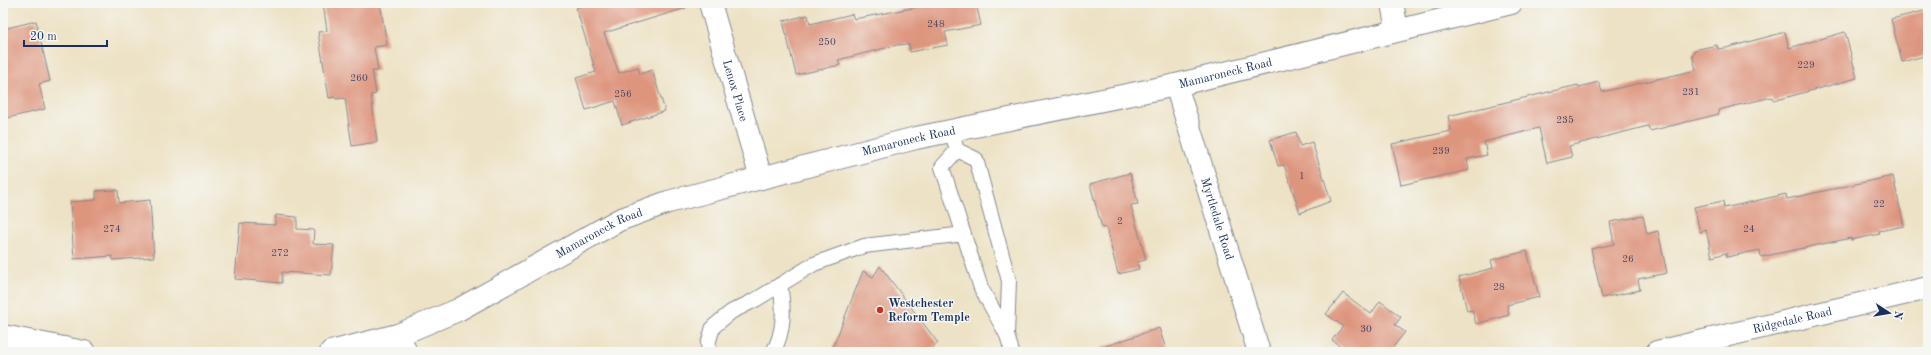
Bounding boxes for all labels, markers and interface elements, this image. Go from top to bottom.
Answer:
house number: 248 [927,19,945,29]
scale bar [24,22,107,48]
text: 20 m [30,31,57,43]
house number: 250 [818,37,836,47]
street label: Mamaroneck Road [1178,57,1274,91]
street label: Lenox Place [720,58,749,123]
house number: 229 [1797,60,1815,70]
house number: 260 [350,73,368,83]
house number: 231 [1682,87,1700,97]
house number: 256 [614,89,632,99]
house number: 235 [1556,115,1574,125]
street label: Mamaroneck Road [861,125,957,159]
house number: 239 [1432,146,1450,156]
house number: 1 [1299,171,1305,181]
street label: Myrtledale Road [1198,176,1235,262]
house number: 22 [1873,199,1885,209]
street label: Mamaroneck Road [554,207,644,261]
house number: 2 [1117,216,1123,226]
house number: 274 [103,224,121,234]
house number: 24 [1743,224,1755,234]
house number: 272 [271,248,289,258]
house number: 26 [1622,254,1634,264]
house number: 28 [1493,282,1505,292]
north arrow [1869,293,1909,333]
place label: Westchester Reform Temple [888,298,970,324]
marker: Westchester Reform Temple [875,305,885,315]
street label: Ridgedale Road [1752,306,1833,336]
text: N [1891,310,1904,321]
house number: 30 [1360,324,1372,334]

